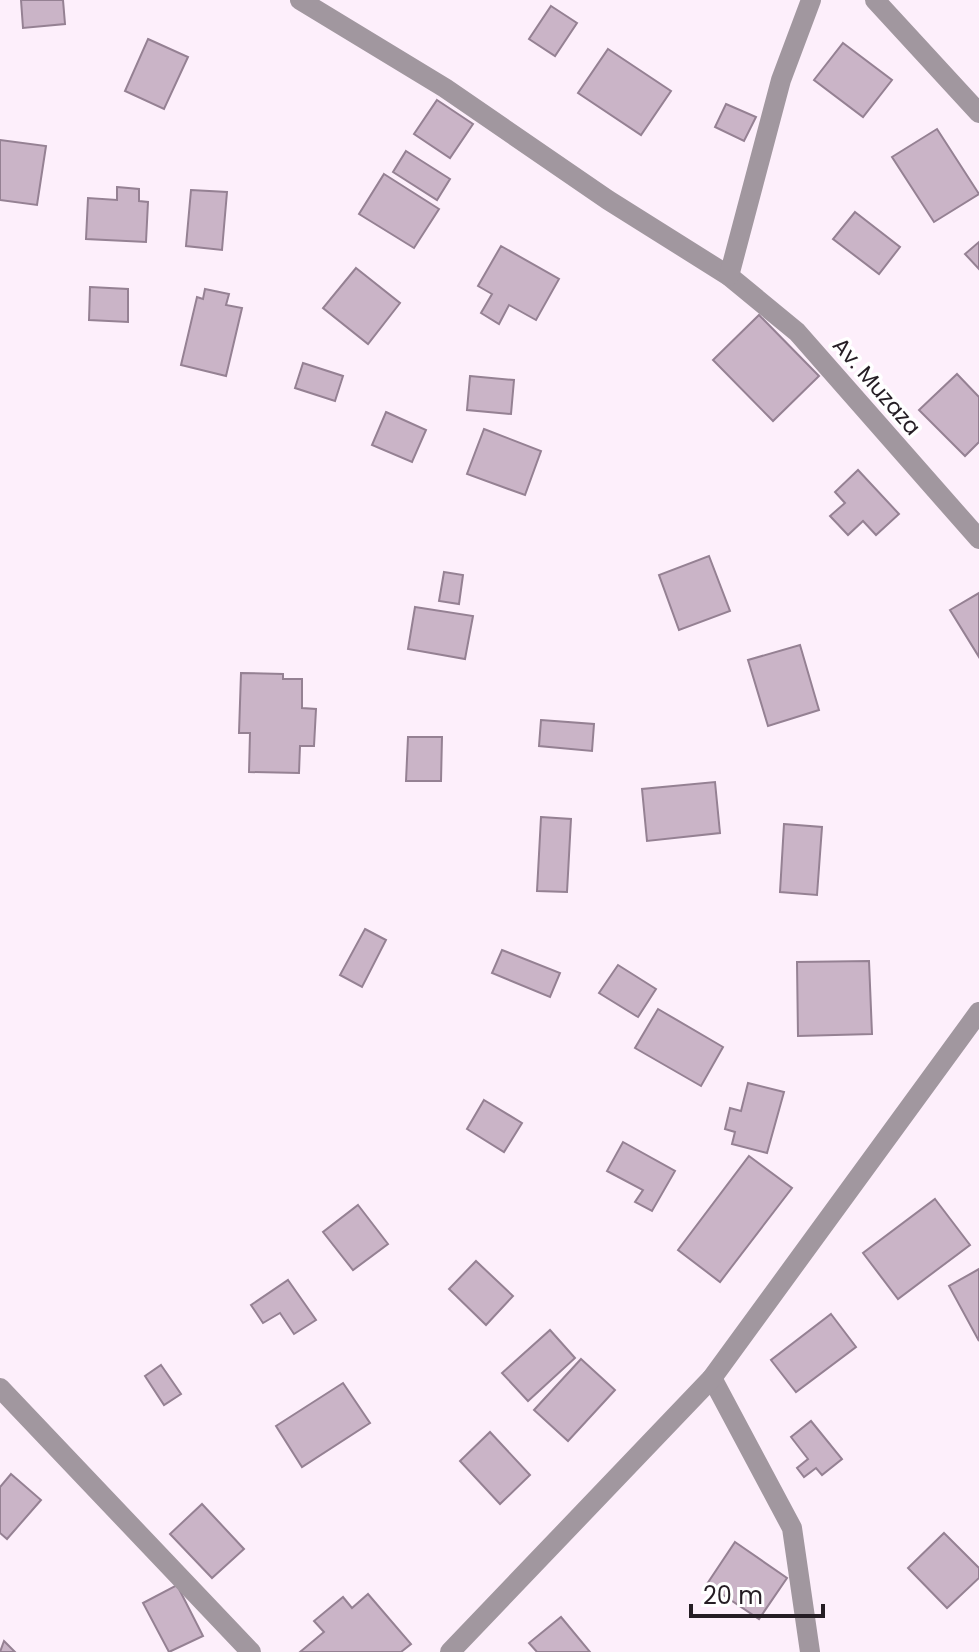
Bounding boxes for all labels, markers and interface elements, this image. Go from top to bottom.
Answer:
street label: Av. Muzaza [825,331,928,442]
scale bar [691,1568,823,1618]
text: 20 m [703,1579,763,1612]

